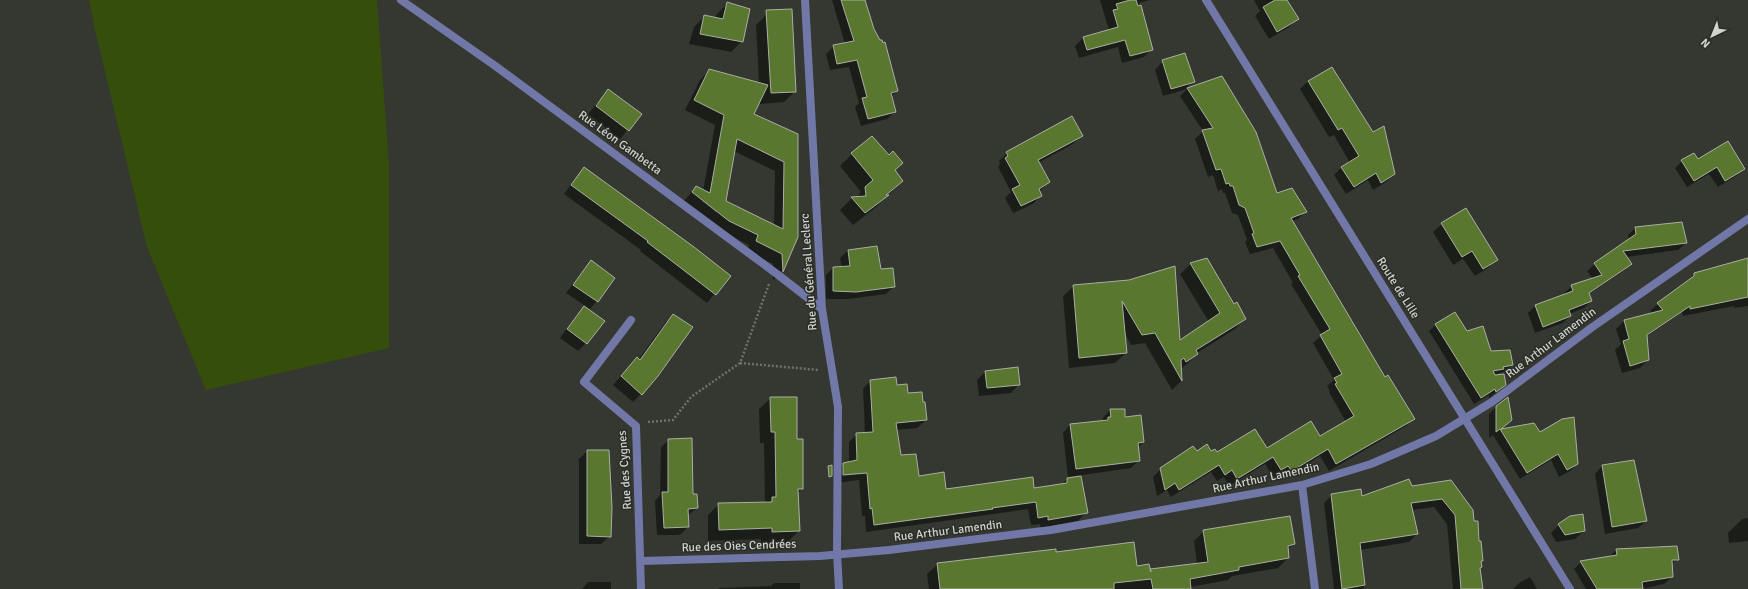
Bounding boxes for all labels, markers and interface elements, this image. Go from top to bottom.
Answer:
north arrow [1692,16,1732,56]
text: N [1698,36,1713,50]
street label: Rue Léon Gambetta [575,108,665,178]
street label: Rue du Général Leclerc [797,213,821,331]
street label: Route de Lille [1373,254,1423,322]
street label: Rue Arthur Lamendin [1503,304,1599,382]
street label: Rue des Cygnes [615,430,635,510]
street label: Rue Arthur Lamendin [1211,459,1321,497]
street label: Rue Arthur Lamendin [893,517,1003,545]
street label: Rue des Oies Cendrées [681,536,797,556]

